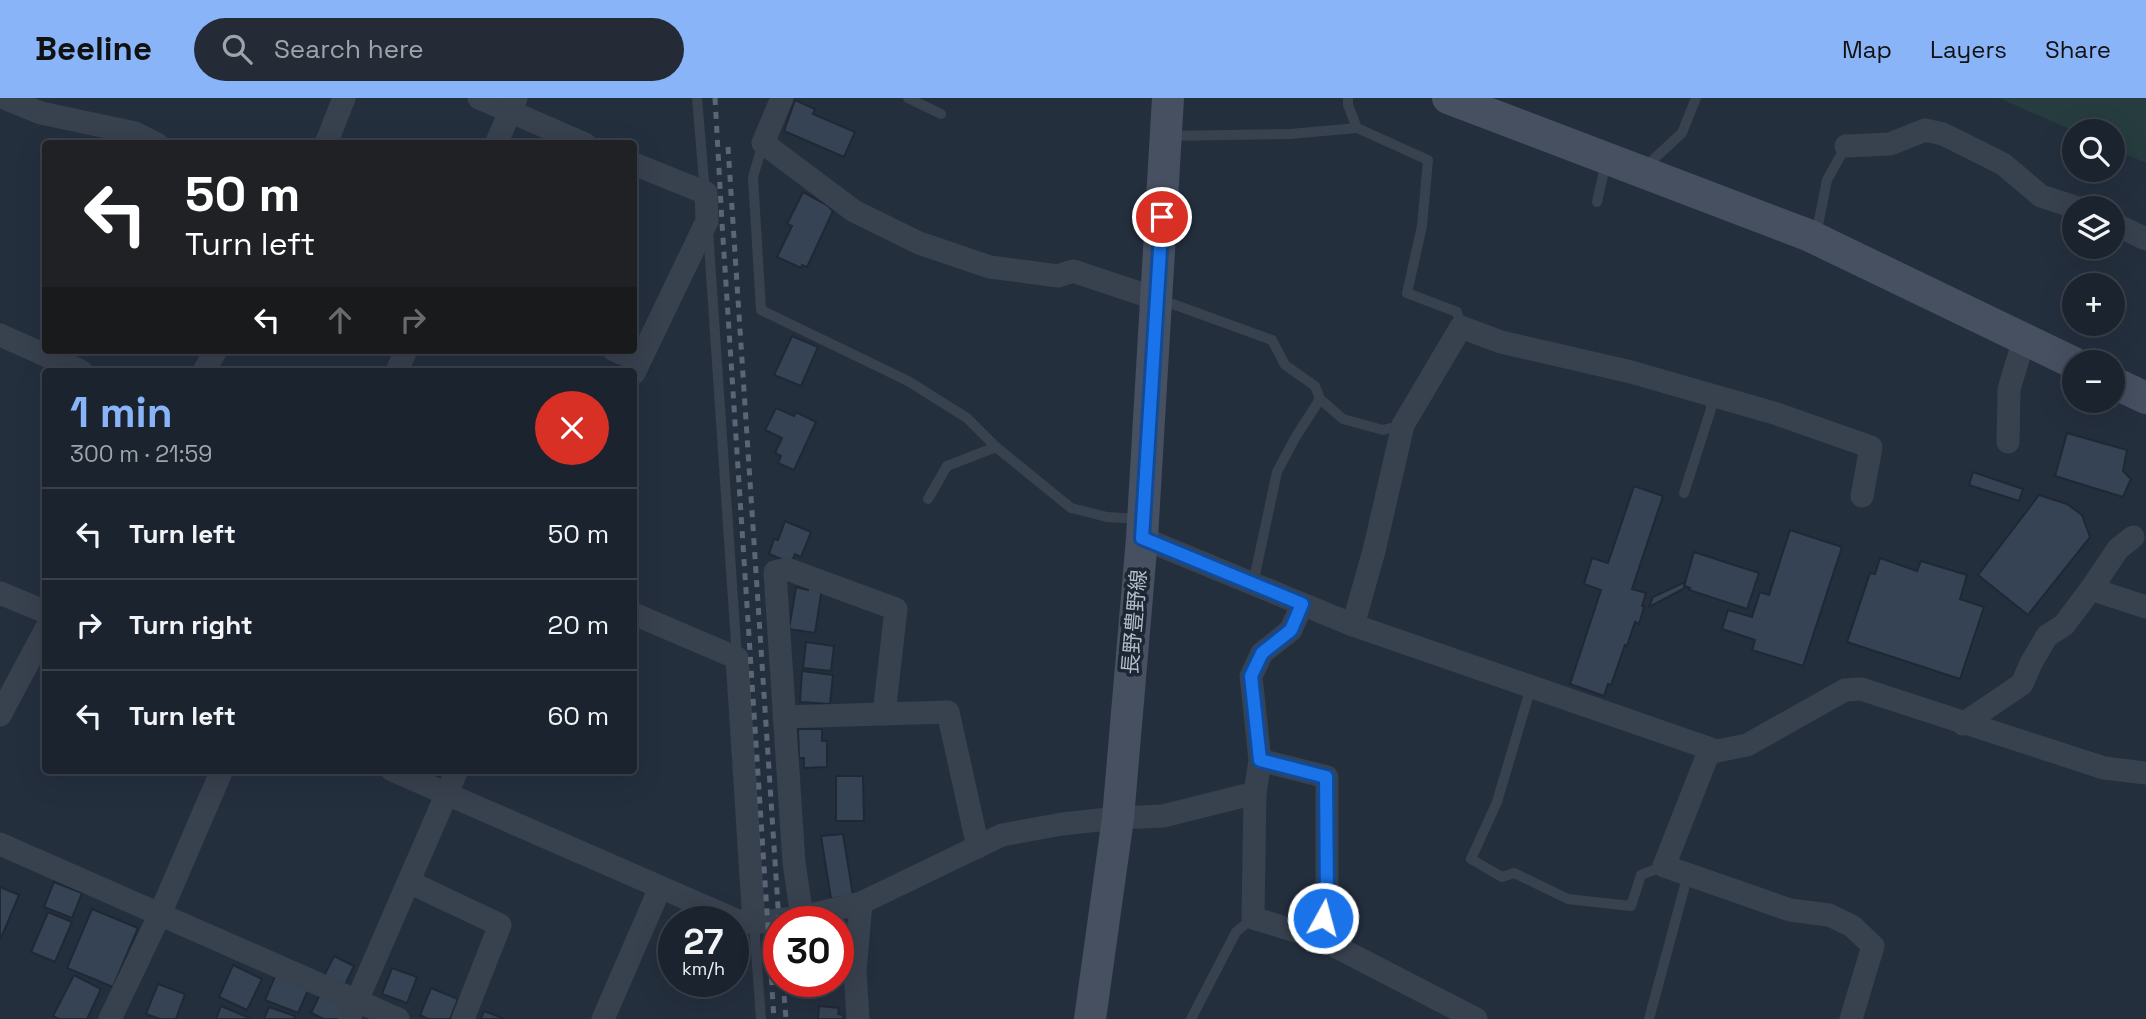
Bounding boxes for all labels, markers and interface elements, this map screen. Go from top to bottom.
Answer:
search box [194,18,684,81]
text: Beeline [35,28,152,70]
icon: search [218,30,256,68]
text: Search here [274,32,424,66]
text: Map [1842,34,1892,65]
text: Layers [1930,34,2007,65]
text: Share [2045,34,2111,65]
map controls [2062,119,2125,413]
button: search [2062,119,2125,182]
text: 50 m [185,163,300,225]
icon: left [70,168,161,259]
pin [1132,187,1192,247]
button: layers [2062,196,2125,259]
icon: arrive [1143,198,1181,236]
text: Turn left [185,224,315,264]
button: + [2062,273,2125,336]
icon: left [248,301,286,339]
icon: ahead [321,301,359,339]
icon: right [394,301,432,339]
button: − [2062,350,2125,413]
text: 1 min [70,386,173,439]
button: close [535,391,609,465]
text: 300 m · 21:59 [70,439,212,469]
icon: left [70,515,108,553]
text: Turn left [129,517,236,551]
text: 50 m [548,517,609,551]
street label: 長野豊野線 [1116,569,1152,675]
icon: right [70,606,108,644]
text: Turn right [129,608,253,642]
text: 20 m [548,608,609,642]
icon: left [70,697,108,735]
text: Turn left [129,699,236,733]
text: 60 m [547,699,609,733]
position arrow [1286,881,1360,955]
speed limit sign: 30 [763,906,854,997]
text: 27 [684,920,723,964]
text: km/h [682,957,725,980]

